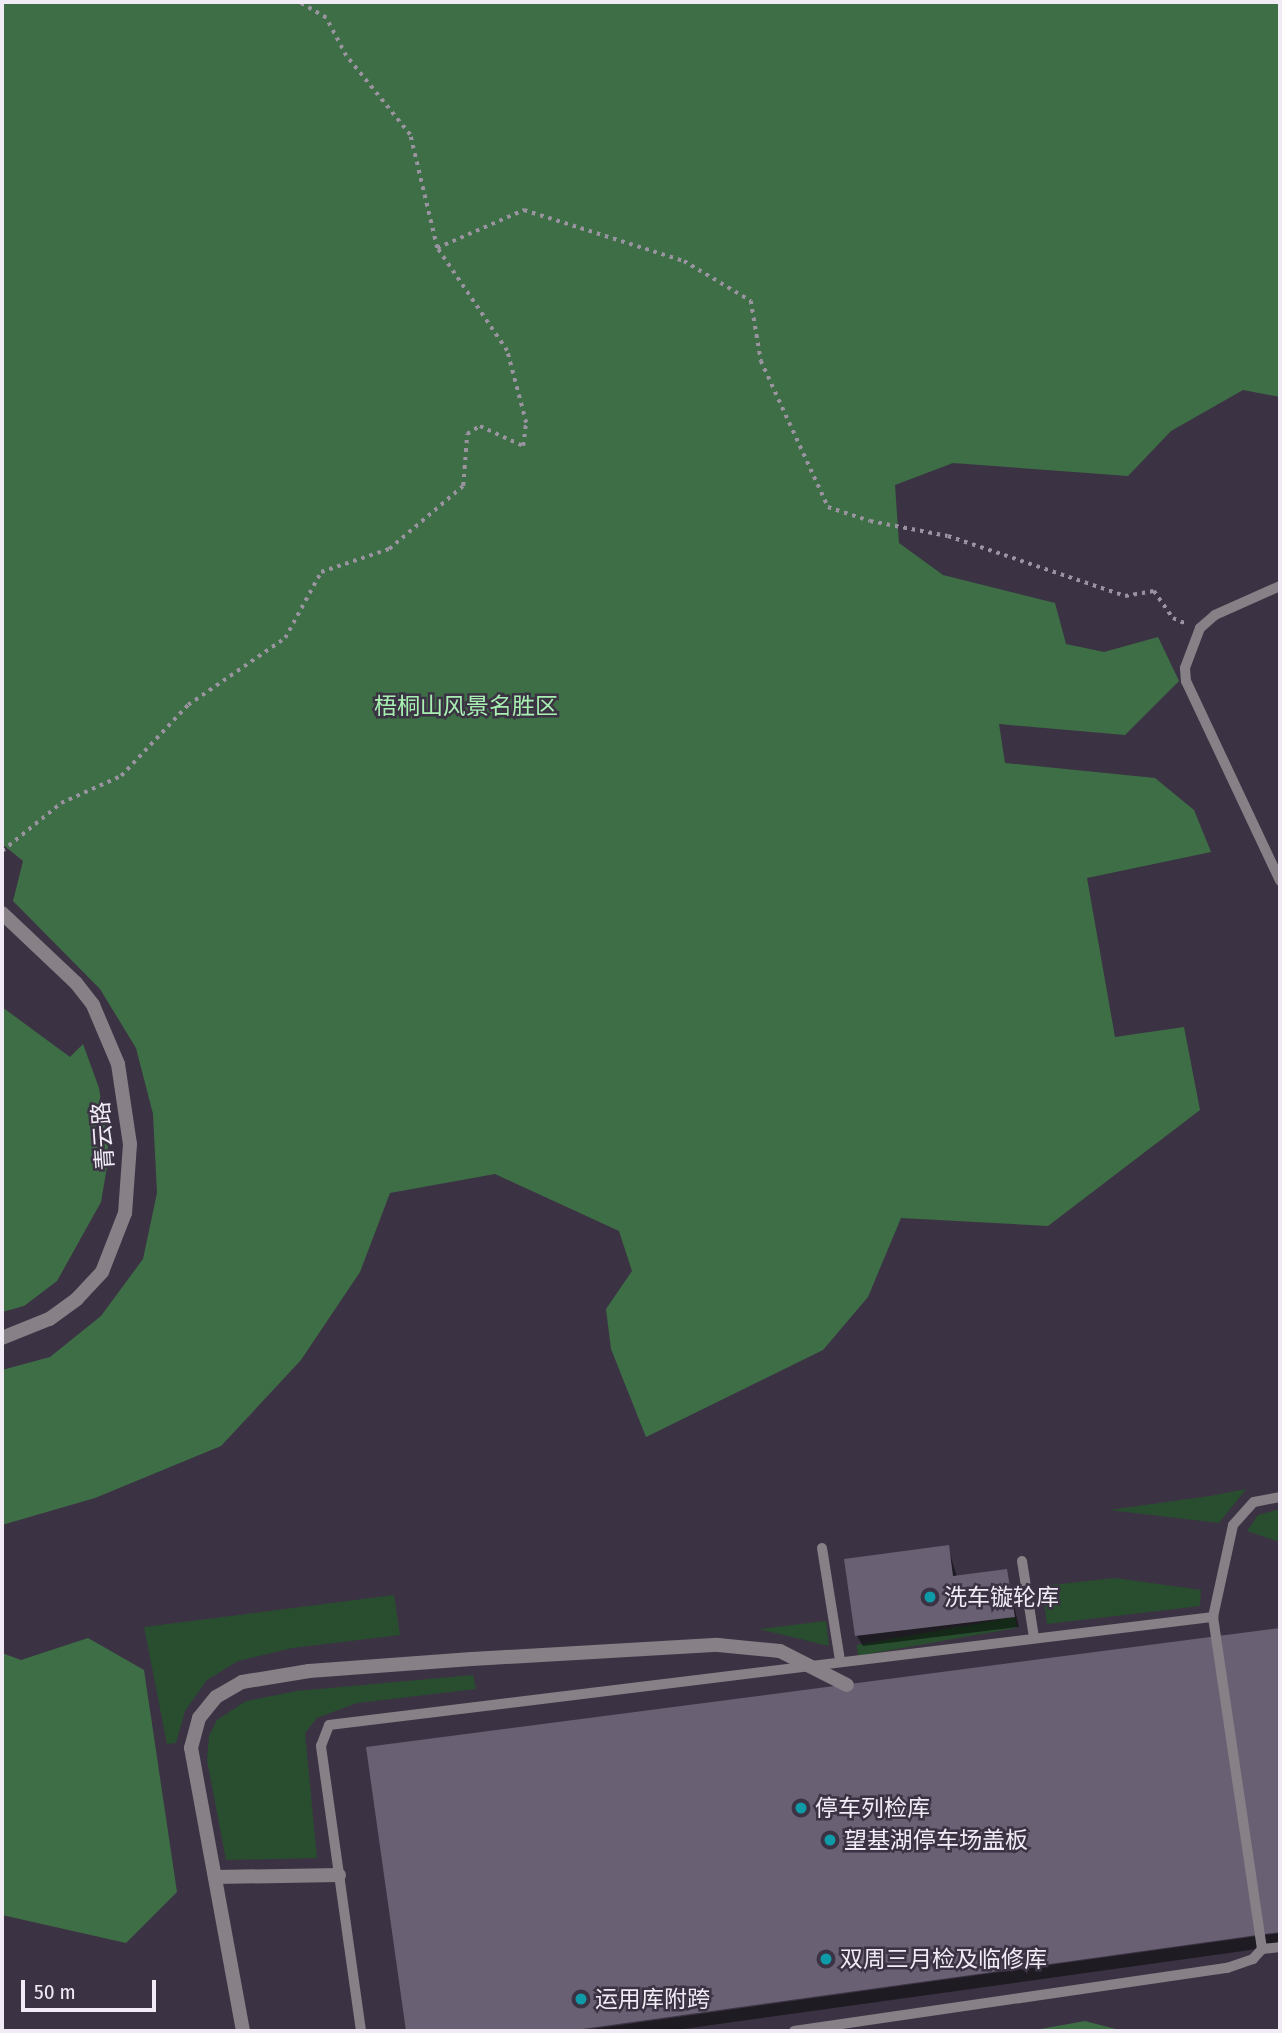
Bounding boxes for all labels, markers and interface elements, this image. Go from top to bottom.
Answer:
park label: 梧桐山风景名胜区 [374,692,558,720]
street label: 青云路 [87,1101,119,1171]
place label: 洗车镟轮库 [944,1583,1059,1611]
marker: 洗车镟轮库 [922,1589,938,1605]
place label: 停车列检库 [815,1794,930,1822]
marker: 停车列检库 [793,1800,809,1816]
place label: 望基湖停车场盖板 [844,1826,1028,1854]
marker: 望基湖停车场盖板 [822,1832,838,1848]
place label: 双周三月检及临修库 [840,1945,1047,1973]
marker: 双周三月检及临修库 [818,1951,834,1967]
scale bar [24,1966,159,2010]
text: 50 m [34,1979,76,2005]
place label: 运用库附跨 [595,1985,710,2013]
marker: 运用库附跨 [573,1991,589,2007]

